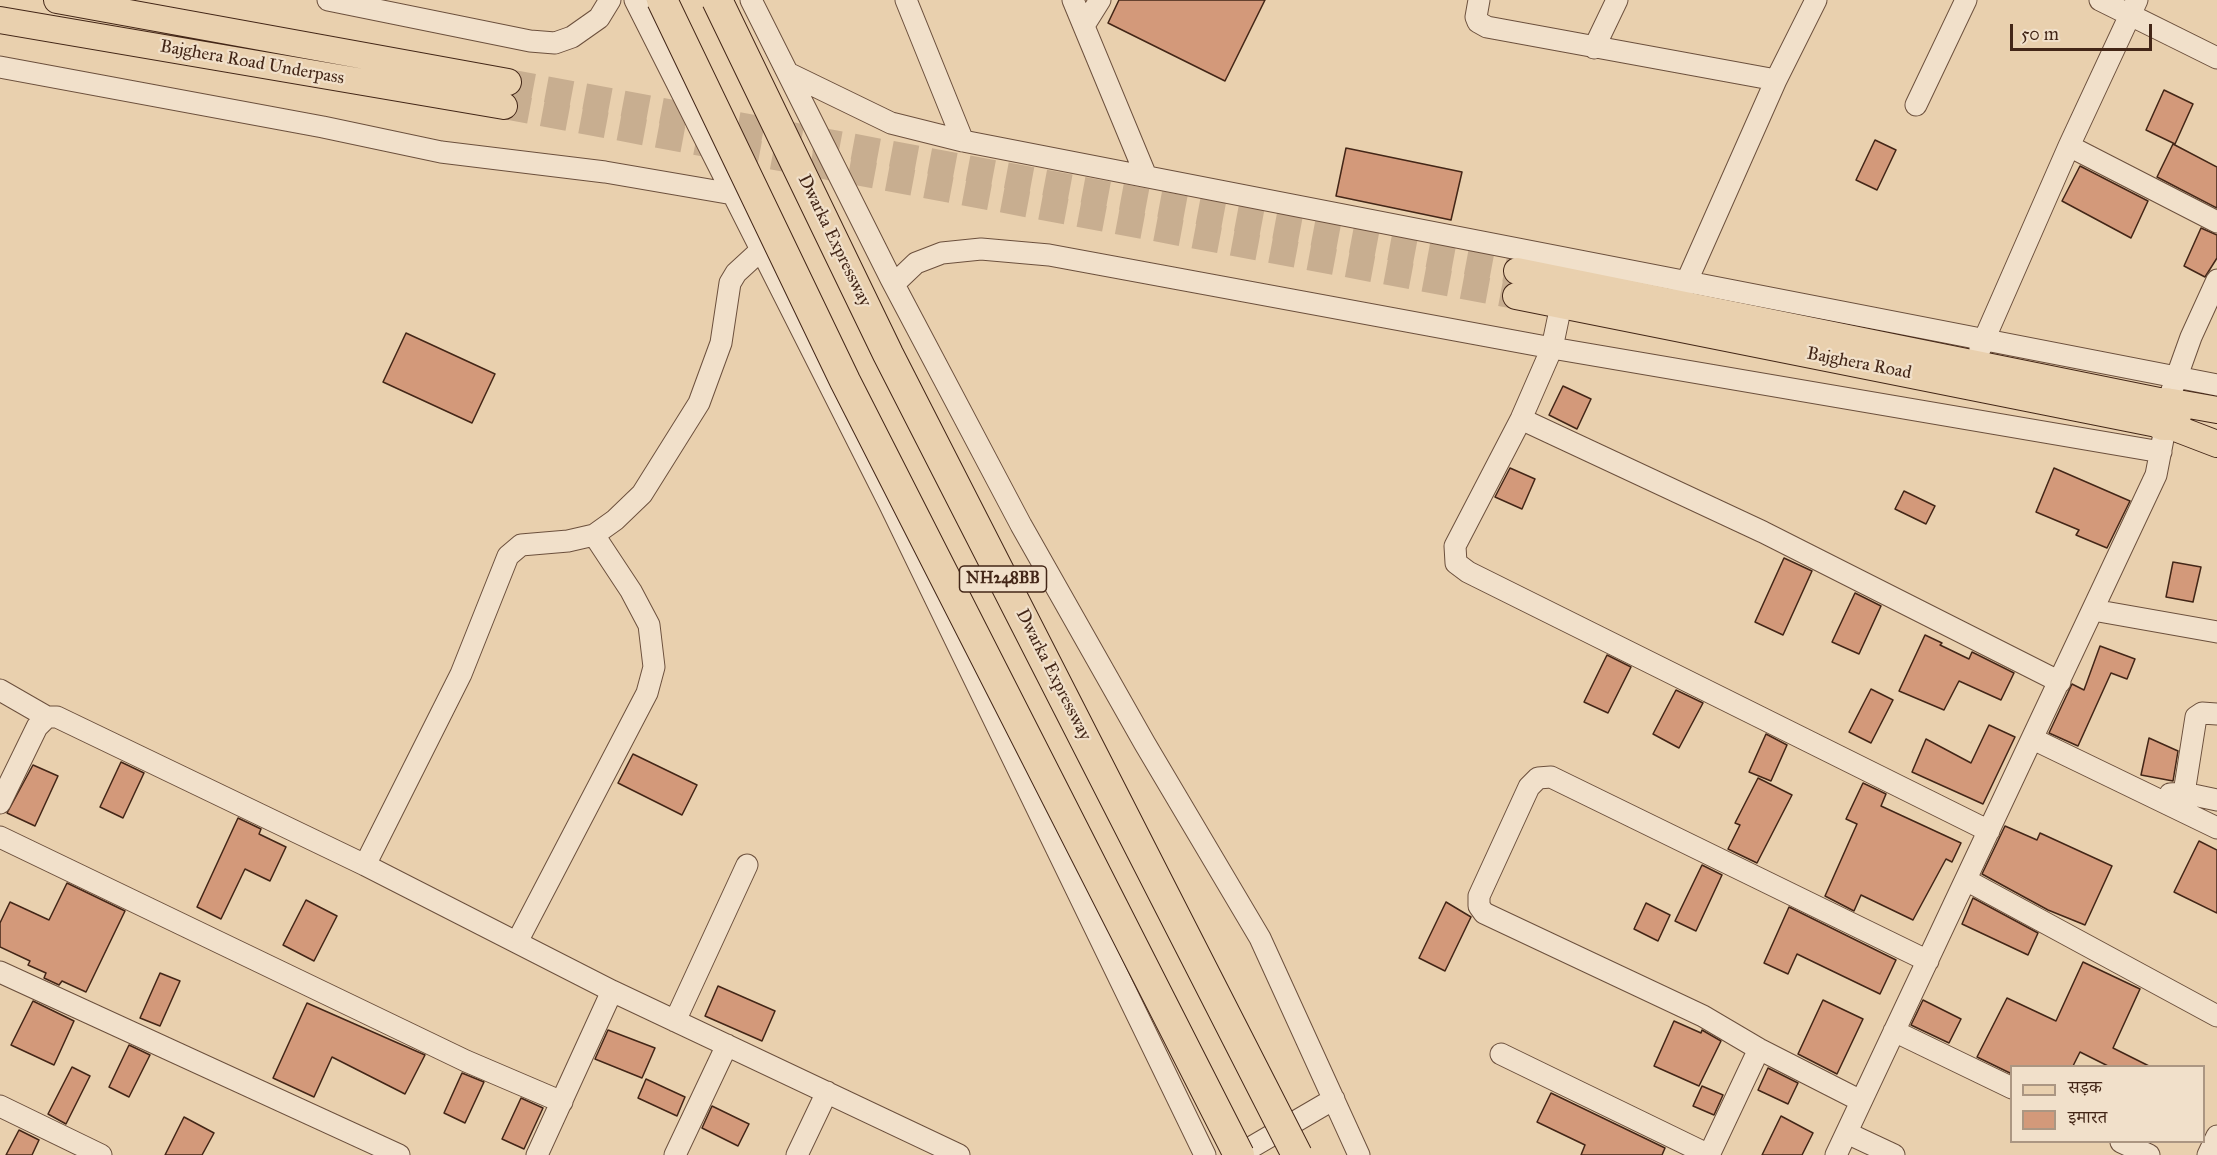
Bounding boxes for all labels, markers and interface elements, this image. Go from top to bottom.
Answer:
scale bar [2013,12,2156,50]
text: 50 m [2021,23,2059,45]
street label: Bajghera Road Underpass [158,36,346,90]
street label: Dwarka Expressway [793,171,875,311]
street label: Bajghera Road [1805,343,1913,385]
road number: NH248BB [960,566,1046,592]
street label: Dwarka Expressway [1011,606,1095,744]
legend [2010,1065,2205,1143]
text: सड़क [2068,1076,2102,1098]
text: इमारत [2068,1106,2107,1128]

